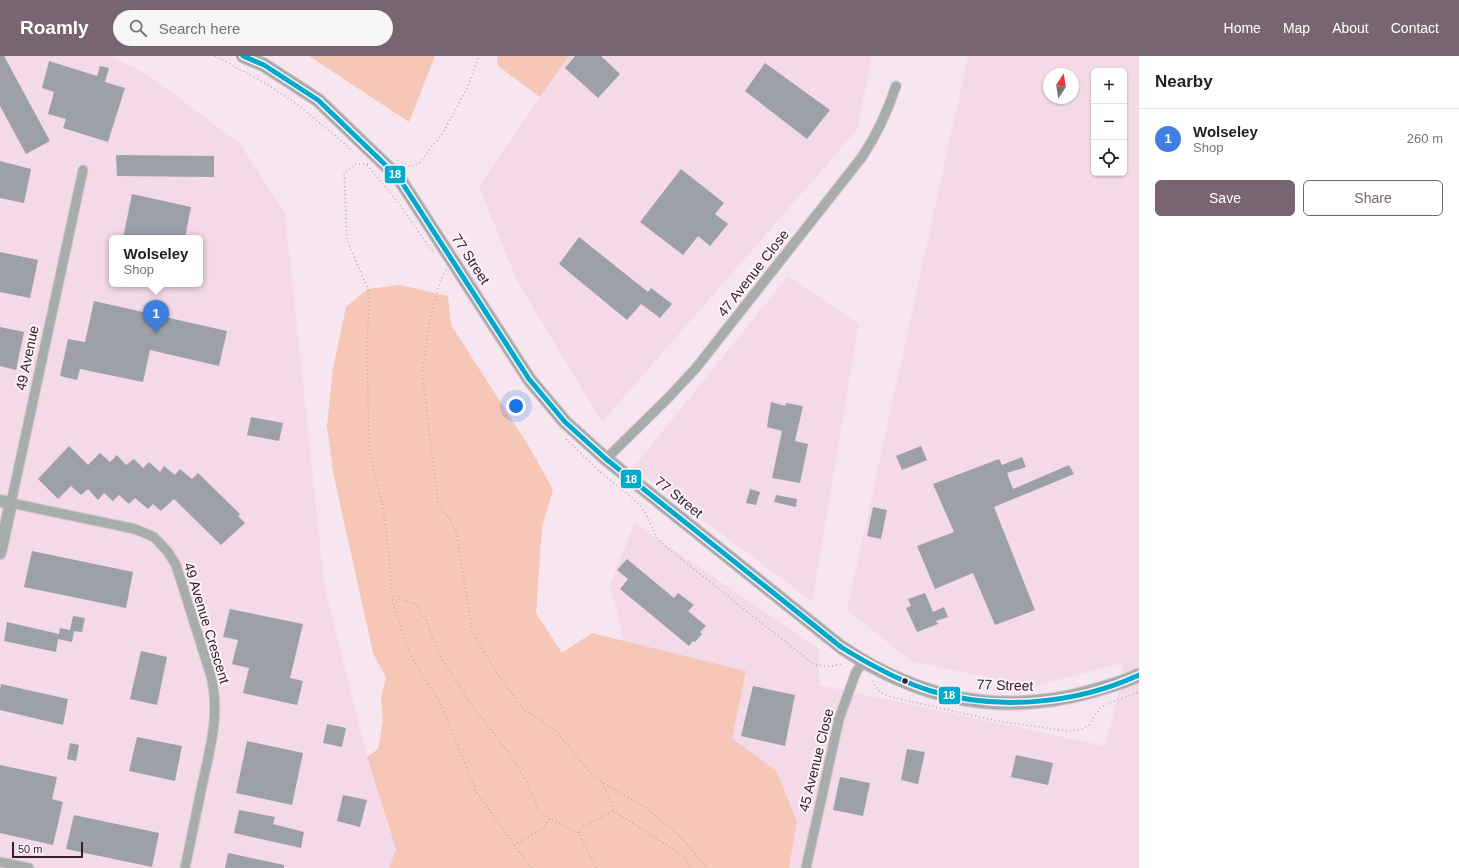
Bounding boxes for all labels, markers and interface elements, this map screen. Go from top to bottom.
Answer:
search box [113,10,393,46]
text: Roamly [20,17,89,38]
icon: search [127,17,149,39]
text: Search here [159,20,240,37]
text: Home [1224,20,1261,36]
text: Map [1283,20,1310,36]
text: About [1332,20,1369,36]
text: Contact [1391,20,1439,36]
north arrow [1043,68,1079,104]
map controls [1091,68,1127,176]
button: + [1091,68,1127,104]
text: Nearby [1155,72,1213,91]
button: − [1091,104,1127,140]
text: Wolseley [1193,123,1258,140]
text: 1 [1164,131,1172,146]
text: 260 m [1407,131,1443,146]
button: locate [1091,140,1127,176]
text: Shop [1193,140,1223,155]
line badge: 18 [384,165,406,184]
text: 18 [389,168,401,180]
button: Save [1155,180,1295,216]
button: Share [1303,180,1443,216]
street label: 47 Avenue Close [714,226,792,320]
street label: 77 Street [449,231,493,287]
popup [109,235,203,287]
text: Wolseley [124,245,188,262]
text: Shop [124,262,154,277]
pin: 1 [143,300,169,333]
street label: 49 Avenue [12,324,42,392]
your location [506,396,526,416]
line badge: 18 [620,469,642,489]
text: 18 [625,473,637,485]
street label: 77 Street [652,473,706,521]
street label: 49 Avenue Crescent [181,560,233,686]
unlabelled marker [900,676,910,686]
street label: 77 Street [976,676,1034,694]
line badge: 18 [938,686,961,705]
text: 18 [943,689,955,701]
street label: 45 Avenue Close [795,707,837,813]
scale bar [12,840,83,859]
text: 50 m [18,843,42,855]

